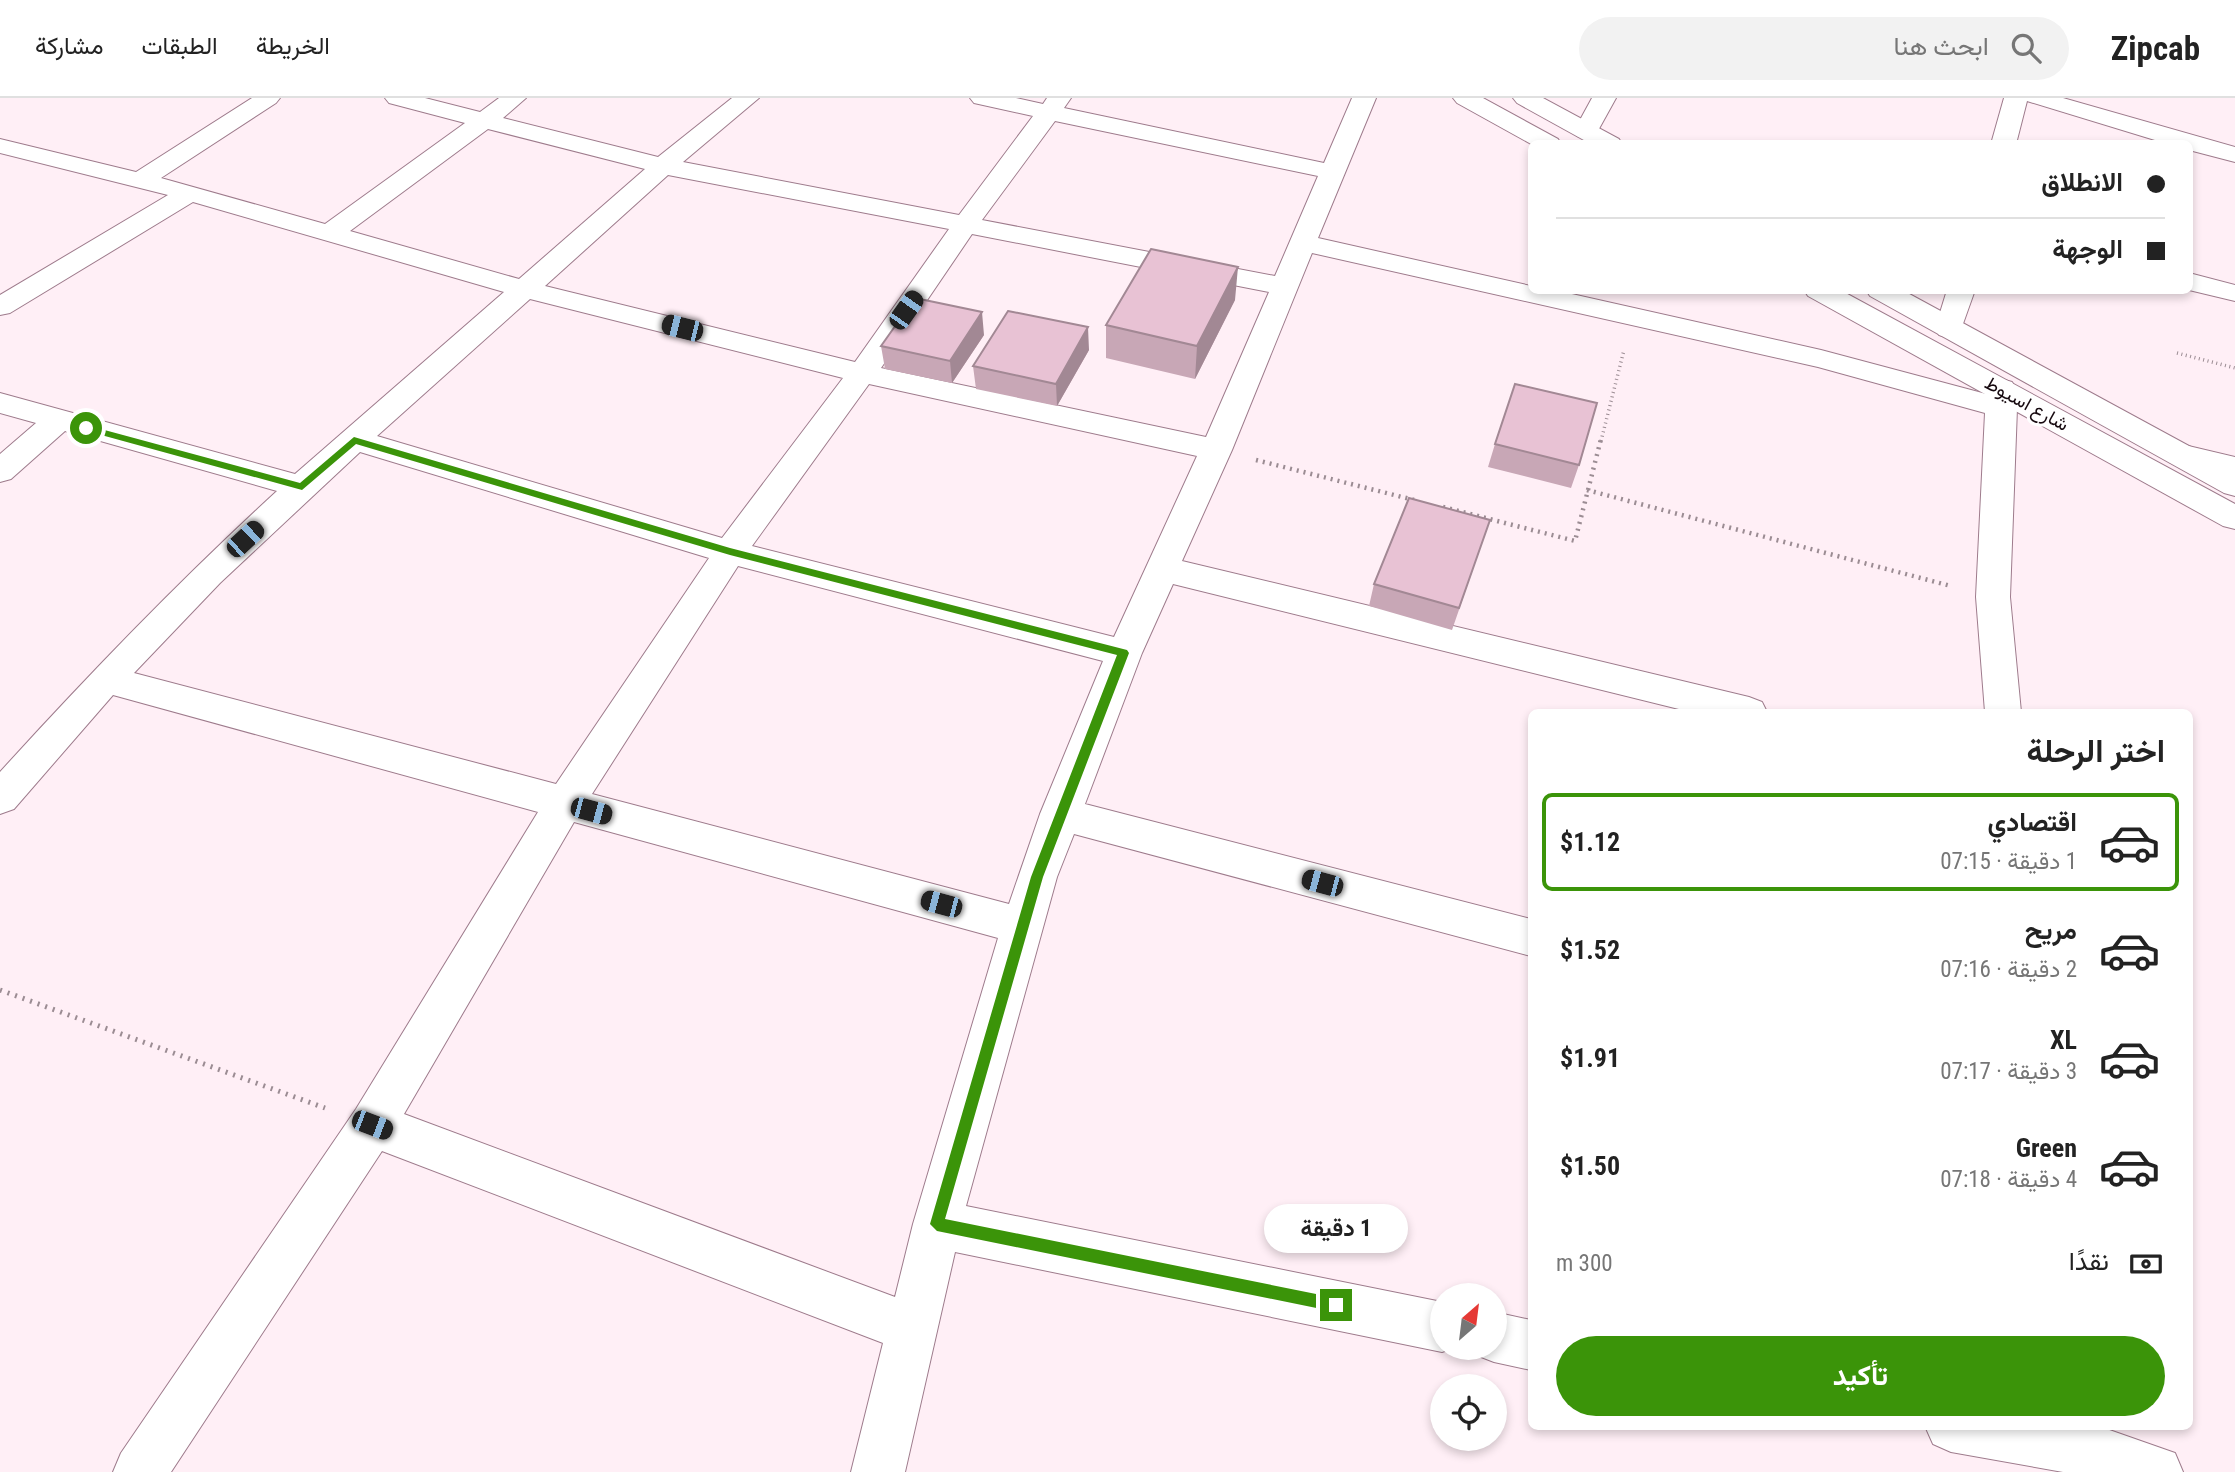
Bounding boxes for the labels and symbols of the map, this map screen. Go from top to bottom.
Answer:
car [886,287,927,333]
car [660,313,705,343]
street label: شارع اسيوط [1980,371,2073,437]
route start [70,412,102,444]
car [223,517,268,561]
car [568,795,615,827]
car [1299,867,1346,899]
car [918,888,965,920]
car [349,1108,396,1142]
callout: 1 دقيقة [1264,1204,1408,1252]
north arrow [1430,1283,1507,1360]
route end [1320,1289,1352,1321]

